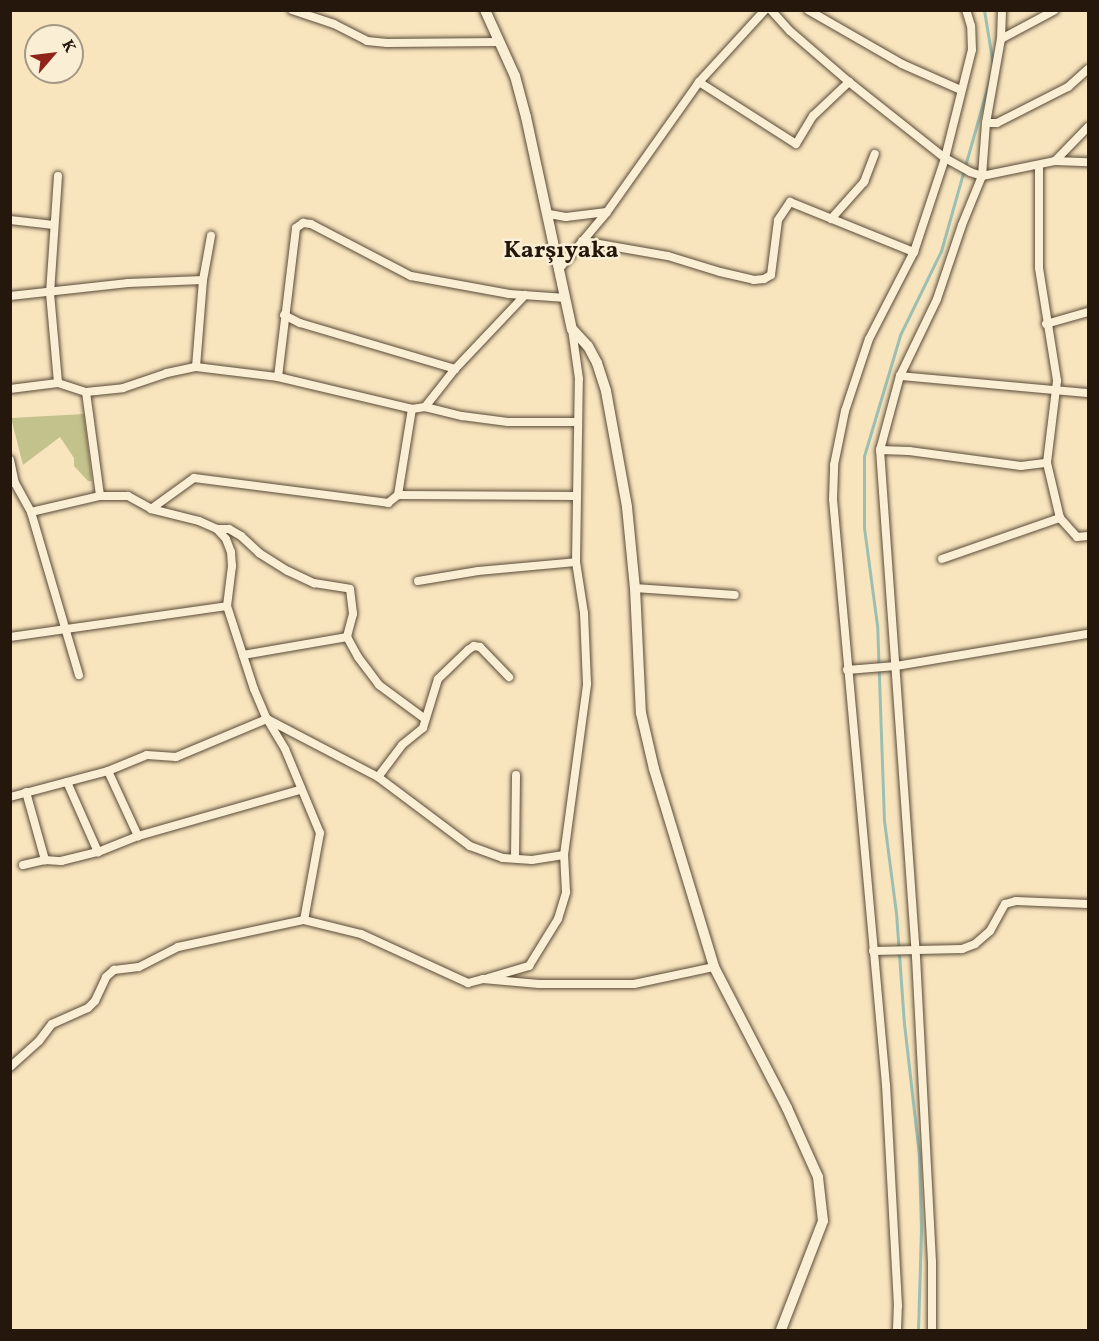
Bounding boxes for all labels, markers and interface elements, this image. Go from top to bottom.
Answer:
north arrow [24,24,84,84]
text: K [56,36,81,57]
district label: Karşıyaka [503,238,619,266]

